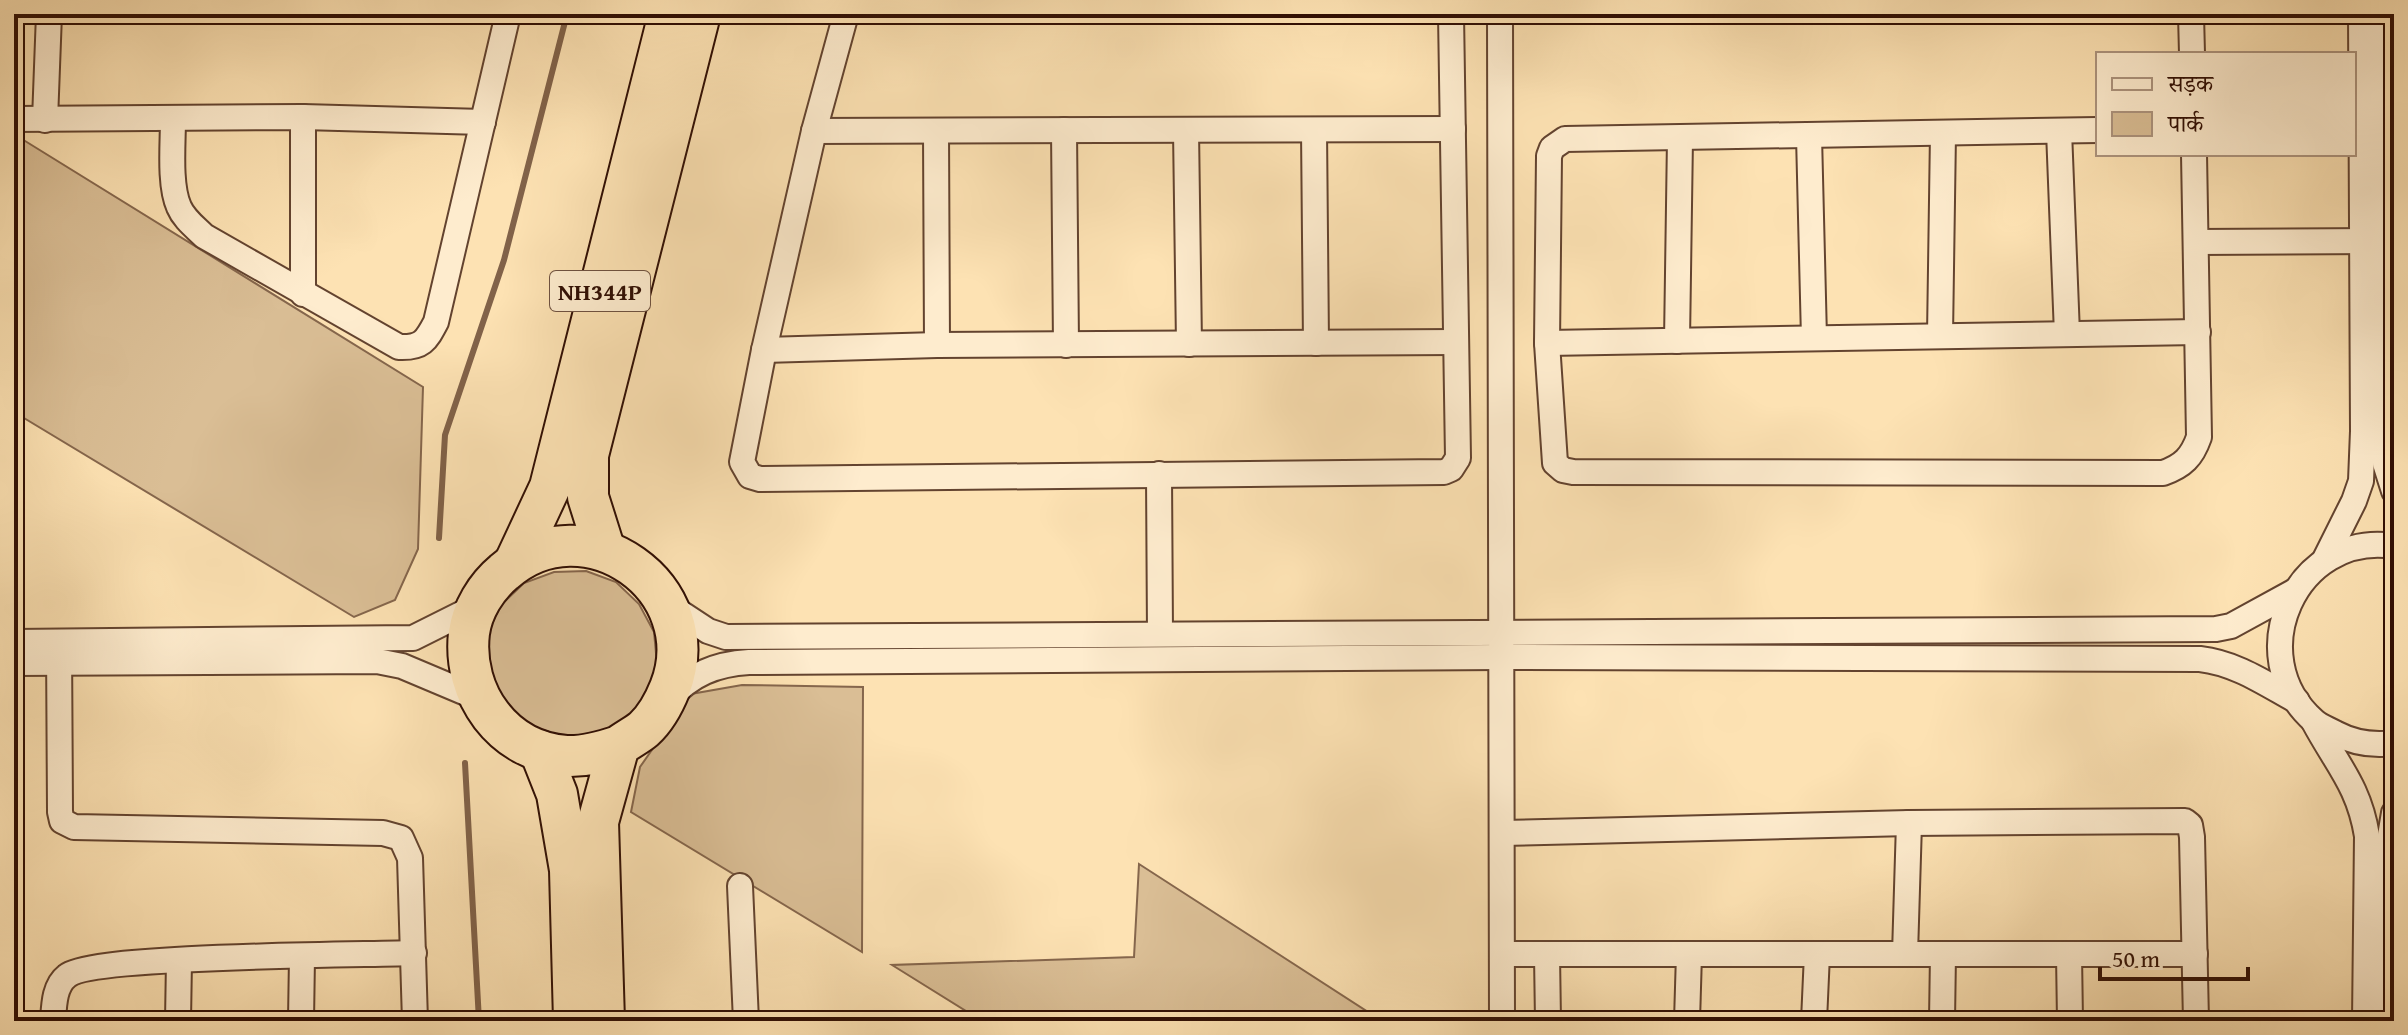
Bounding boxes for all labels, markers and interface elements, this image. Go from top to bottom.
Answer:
legend [2096,52,2356,156]
text: सड़क [2167,66,2215,101]
text: पार्क [2167,106,2205,141]
road number: NH344P [550,271,650,311]
scale bar [2100,931,2248,981]
text: 50 m [2112,941,2160,976]

